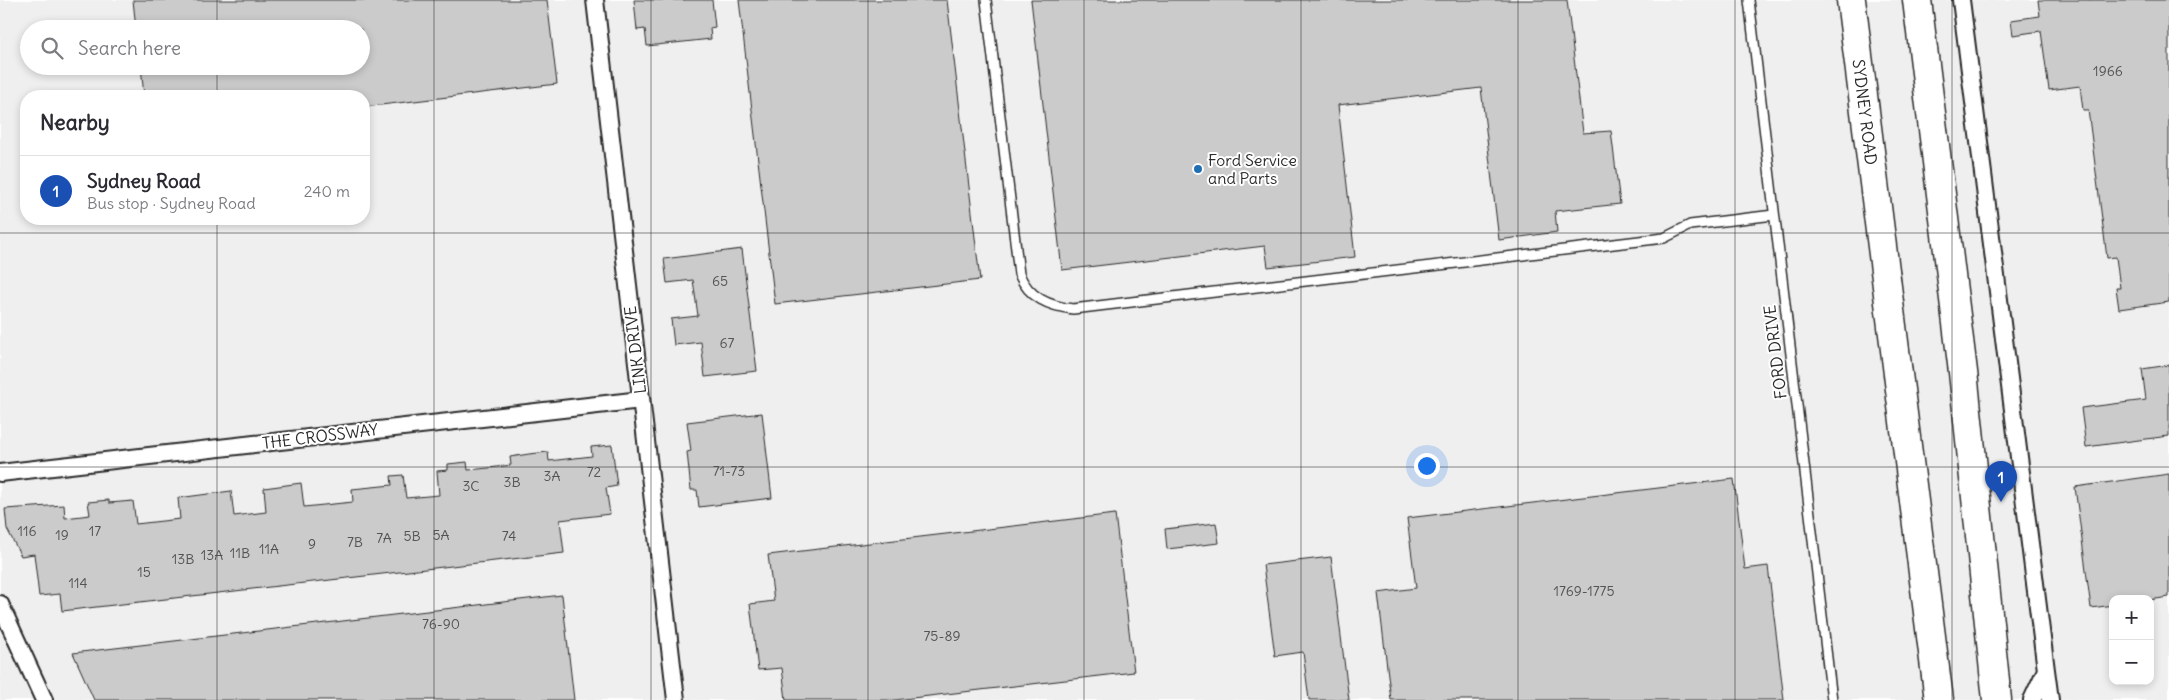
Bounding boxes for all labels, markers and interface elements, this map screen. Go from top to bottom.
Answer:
search box [20,20,370,75]
icon: search [38,34,66,62]
text: Search here [78,36,181,60]
street label: SYDNEY ROAD [1849,58,1881,166]
house number: 1966 [2093,62,2123,80]
text: Nearby [40,109,110,136]
place label: Ford Service and Parts [1208,150,1297,188]
marker: Ford Service and Parts [1192,163,1204,175]
text: Sydney Road [87,169,201,193]
text: 1 [53,181,59,201]
text: 240 m [304,181,350,201]
text: Bus stop · Sydney Road [87,193,256,213]
house number: 65 [712,272,728,290]
street label: FORD DRIVE [1759,304,1791,400]
street label: LINK DRIVE [620,305,650,395]
house number: 67 [720,334,735,352]
street label: THE CROSSWAY [261,419,379,453]
your location [1414,453,1440,479]
pin: 1 [1985,461,2017,502]
house number: 71-73 [713,462,745,480]
house number: 72 [587,463,602,481]
house number: 3A [544,467,560,485]
house number: 3B [503,473,521,491]
house number: 3C [462,477,480,495]
house number: 116 [17,522,37,540]
house number: 17 [89,522,101,540]
house number: 19 [55,526,69,544]
house number: 5A [432,526,450,544]
house number: 5B [403,527,421,545]
house number: 74 [502,527,516,545]
house number: 7A [376,529,392,547]
house number: 7B [347,533,363,551]
house number: 9 [308,535,316,553]
house number: 11A [259,540,279,558]
house number: 11B [230,544,250,562]
house number: 13A [201,546,223,564]
house number: 13B [172,550,194,568]
house number: 15 [137,563,151,581]
house number: 114 [68,574,88,592]
house number: 1769-1775 [1553,582,1615,600]
map controls [2109,595,2154,685]
button: + [2109,595,2154,640]
house number: 76-90 [422,615,460,633]
house number: 75-89 [923,627,961,645]
button: − [2109,640,2154,685]

